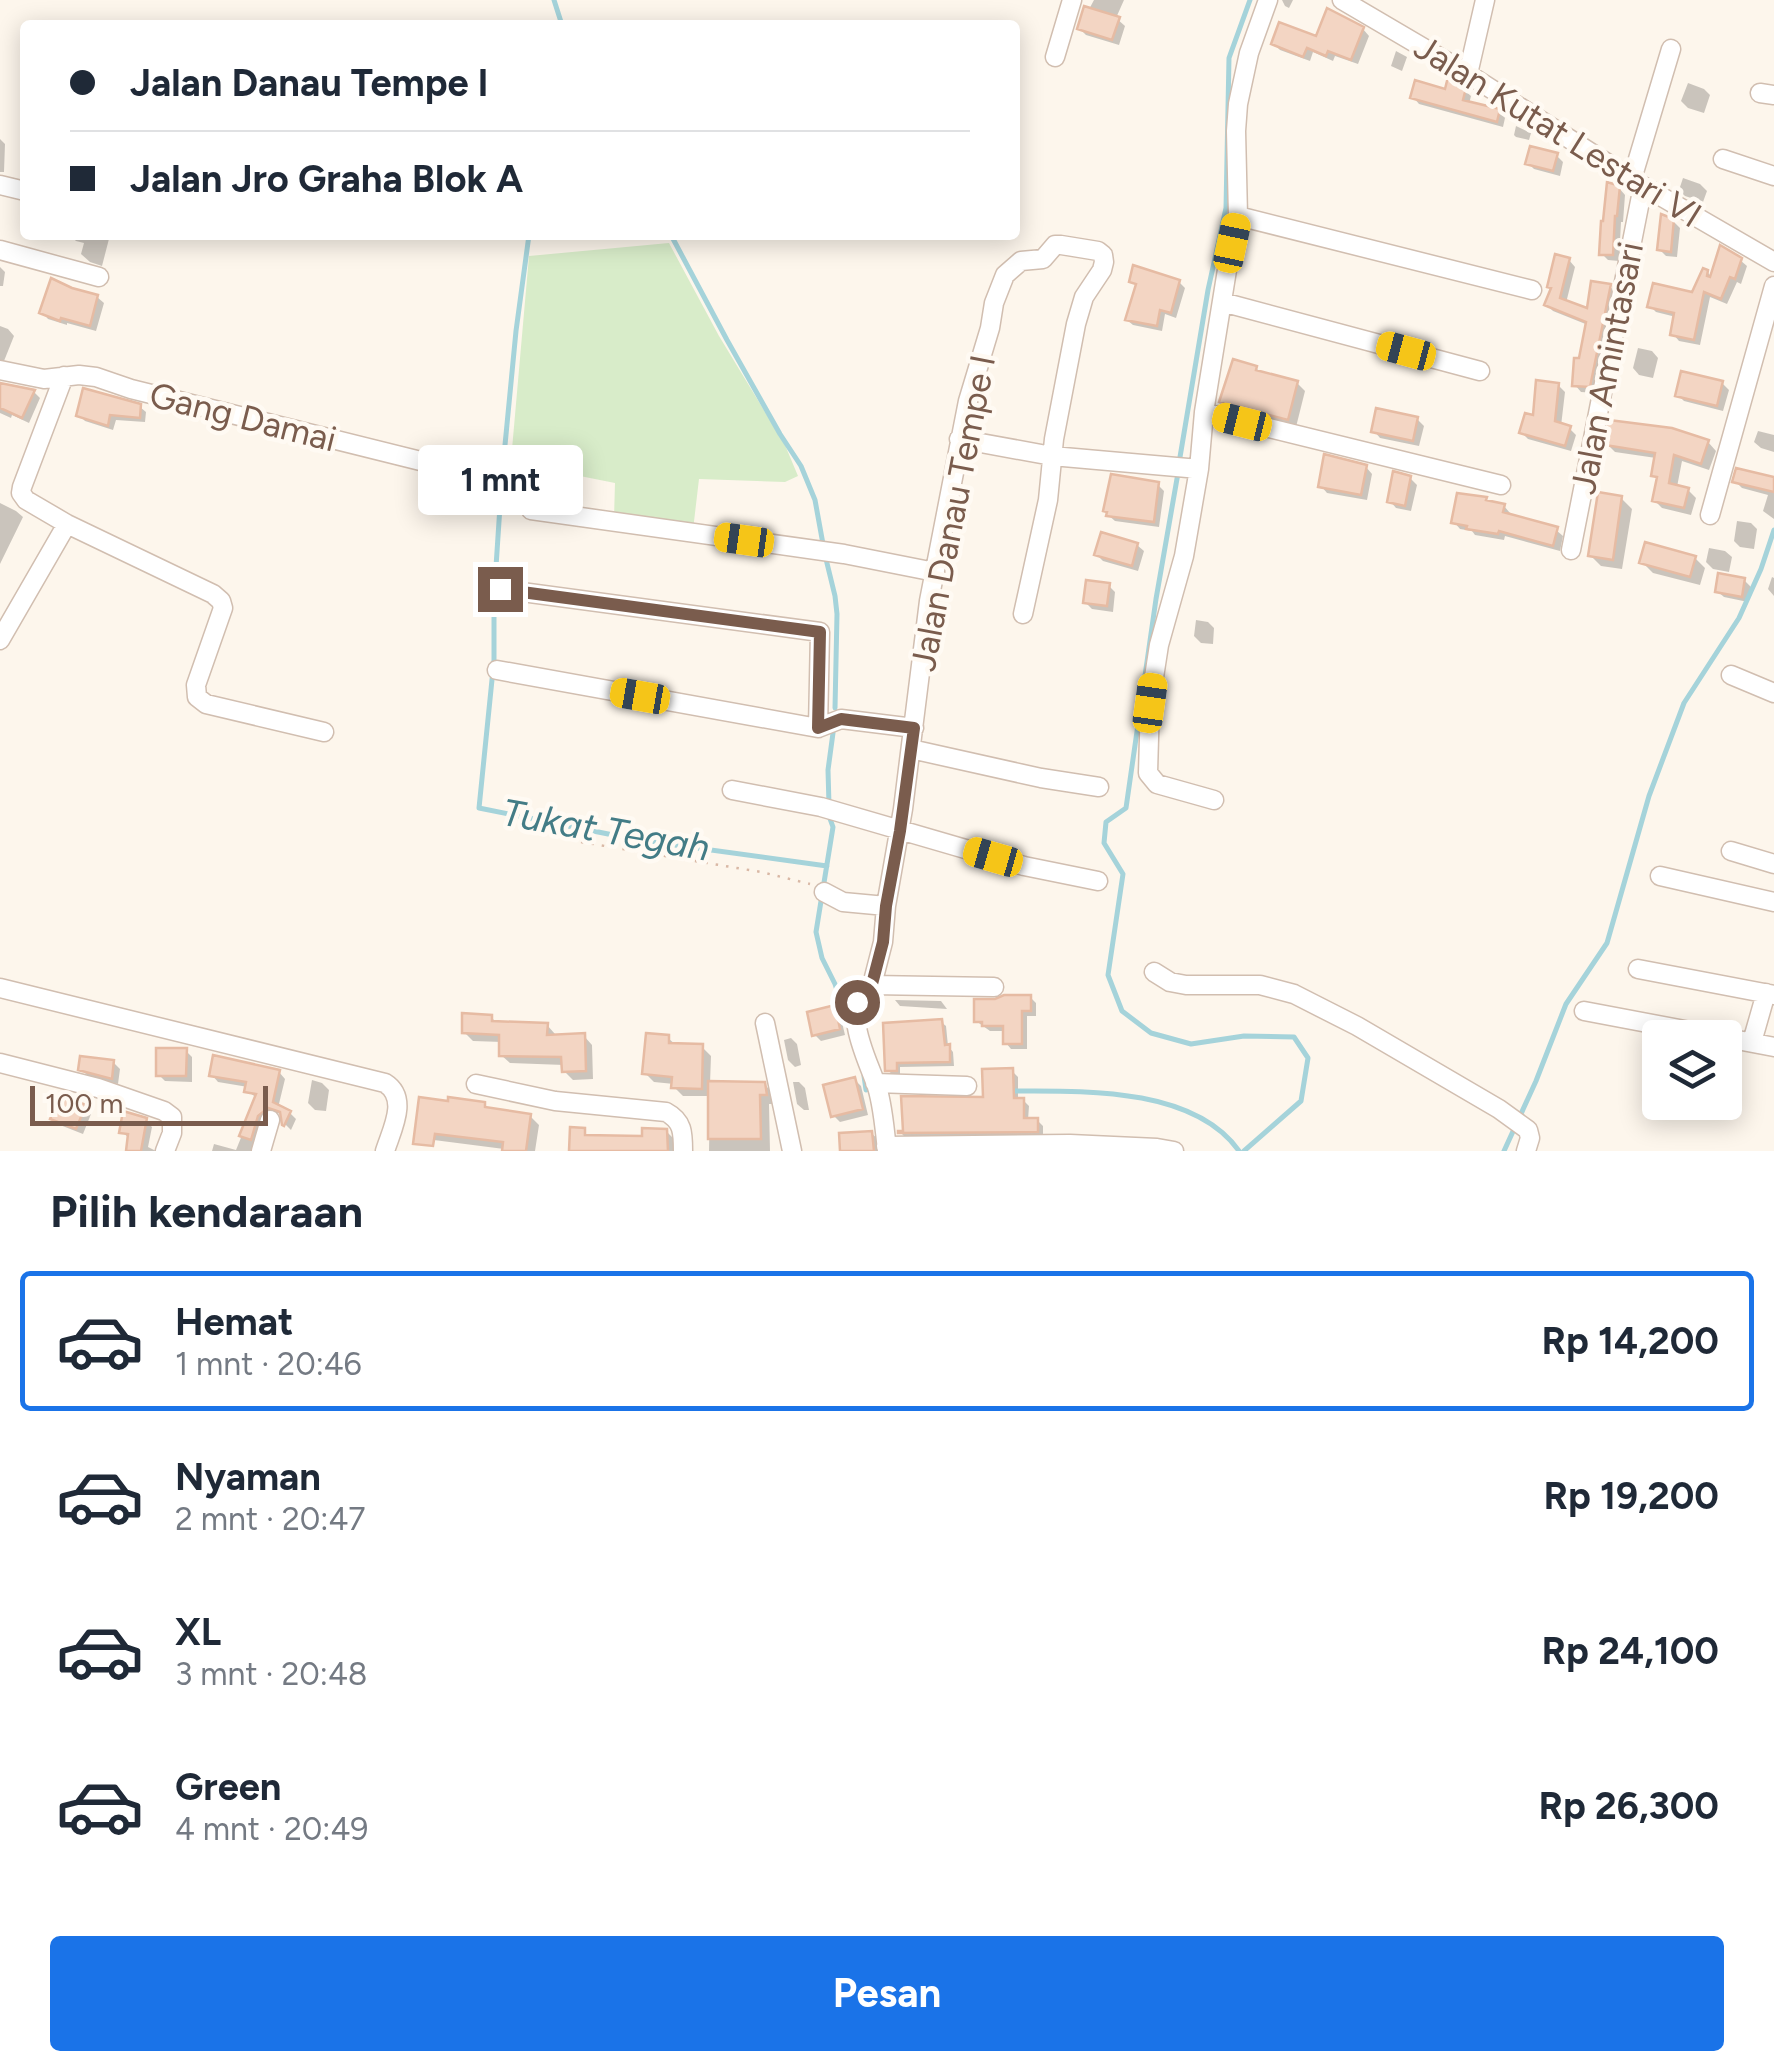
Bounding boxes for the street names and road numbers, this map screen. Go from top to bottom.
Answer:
street label: Jalan Kutat Lestari VI [1407,26,1709,236]
street label: Jalan Amintasari [1562,238,1652,498]
street label: Jalan Danau Tempe I [902,351,1004,675]
street label: Gang Damai [145,374,341,460]

